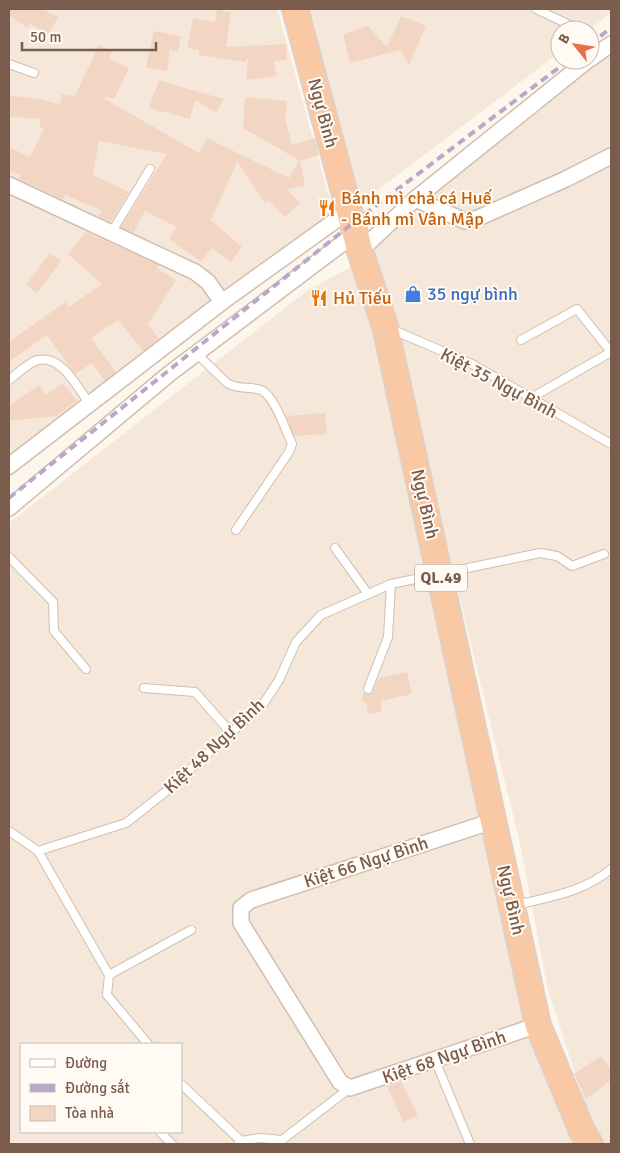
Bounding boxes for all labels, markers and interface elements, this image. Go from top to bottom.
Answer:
scale bar [22,20,156,52]
north arrow [550,20,600,70]
text: 50 m [30,28,61,46]
text: B [555,30,574,47]
street label: Ngự Bình [303,76,343,150]
place label: Bánh mì chả cá Huế - Bánh mì Vân Mập [341,187,493,230]
restaurant icon: Bánh mì chả cá Huế - Bánh mì Vân Mập [317,198,337,218]
place label: 35 ngự bình [427,283,518,305]
shop icon: 35 ngự bình [403,284,423,304]
place label: Hủ Tiếu [333,287,392,309]
restaurant icon: Hủ Tiếu [309,288,329,308]
street label: Kiệt 35 Ngự Bình [437,343,561,423]
street label: Ngự Bình [406,467,444,541]
road number: QL.49 [415,564,467,592]
street label: Kiệt 48 Ngự Bình [159,694,269,798]
street label: Kiệt 66 Ngự Bình [301,832,431,892]
street label: Ngự Bình [492,863,530,937]
street label: Kiệt 68 Ngự Bình [379,1026,509,1088]
legend [20,1043,182,1133]
text: Đường [65,1054,107,1072]
text: Đường sắt [65,1078,130,1097]
text: Tòa nhà [65,1104,114,1122]

